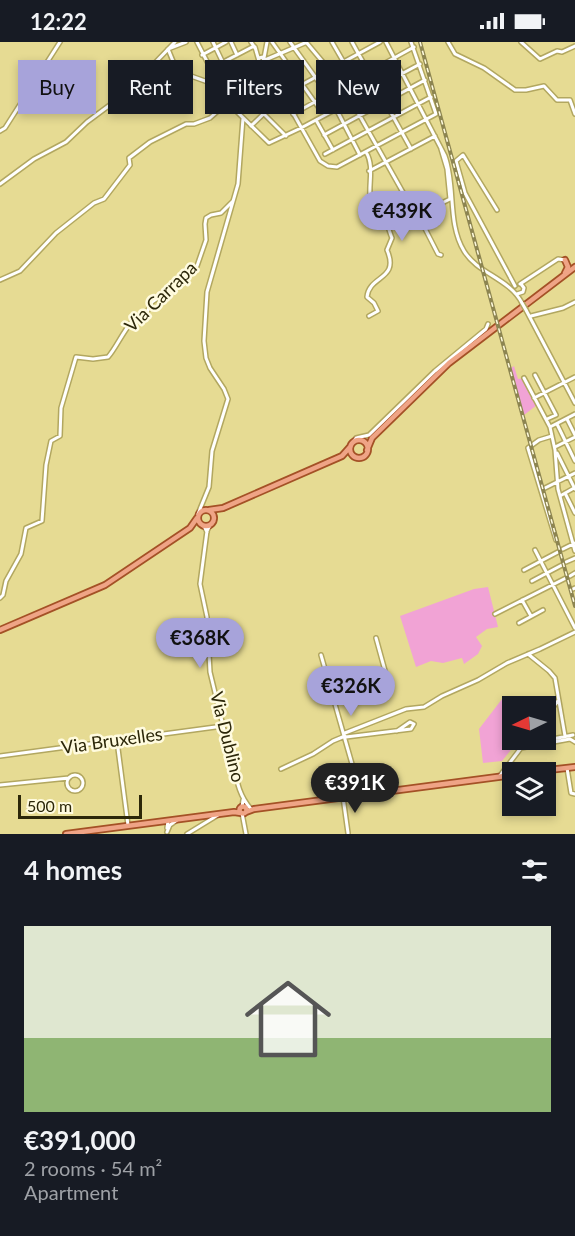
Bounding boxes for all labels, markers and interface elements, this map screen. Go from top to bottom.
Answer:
text: 12:22 [30,8,87,35]
chip: Buy [18,60,96,114]
chip: Rent [108,60,193,114]
chip: Filters [205,60,304,114]
chip: New [316,60,401,114]
pin: €439K [360,191,444,242]
text: €439K [372,198,432,222]
street label: Via Carrapa [120,256,201,336]
pin: €368K [158,618,242,669]
text: €368K [170,625,230,649]
pin: €326K [309,666,393,717]
text: €326K [321,673,381,697]
street label: Via Dublino [206,689,250,784]
north arrow [502,696,556,750]
map controls [502,696,556,816]
street label: Via Bruxelles [60,722,164,758]
button: layers [502,762,556,816]
pin: €391K [313,763,397,814]
text: €391K [325,770,385,794]
scale bar [18,792,142,820]
text: 500 m [27,796,72,815]
text: 4 homes [24,854,122,886]
icon: filters [518,854,551,887]
icon: home [234,965,342,1073]
text: €391,000 [24,1124,136,1156]
text: 2 rooms · 54 m² [24,1156,162,1180]
text: Apartment [24,1180,118,1204]

